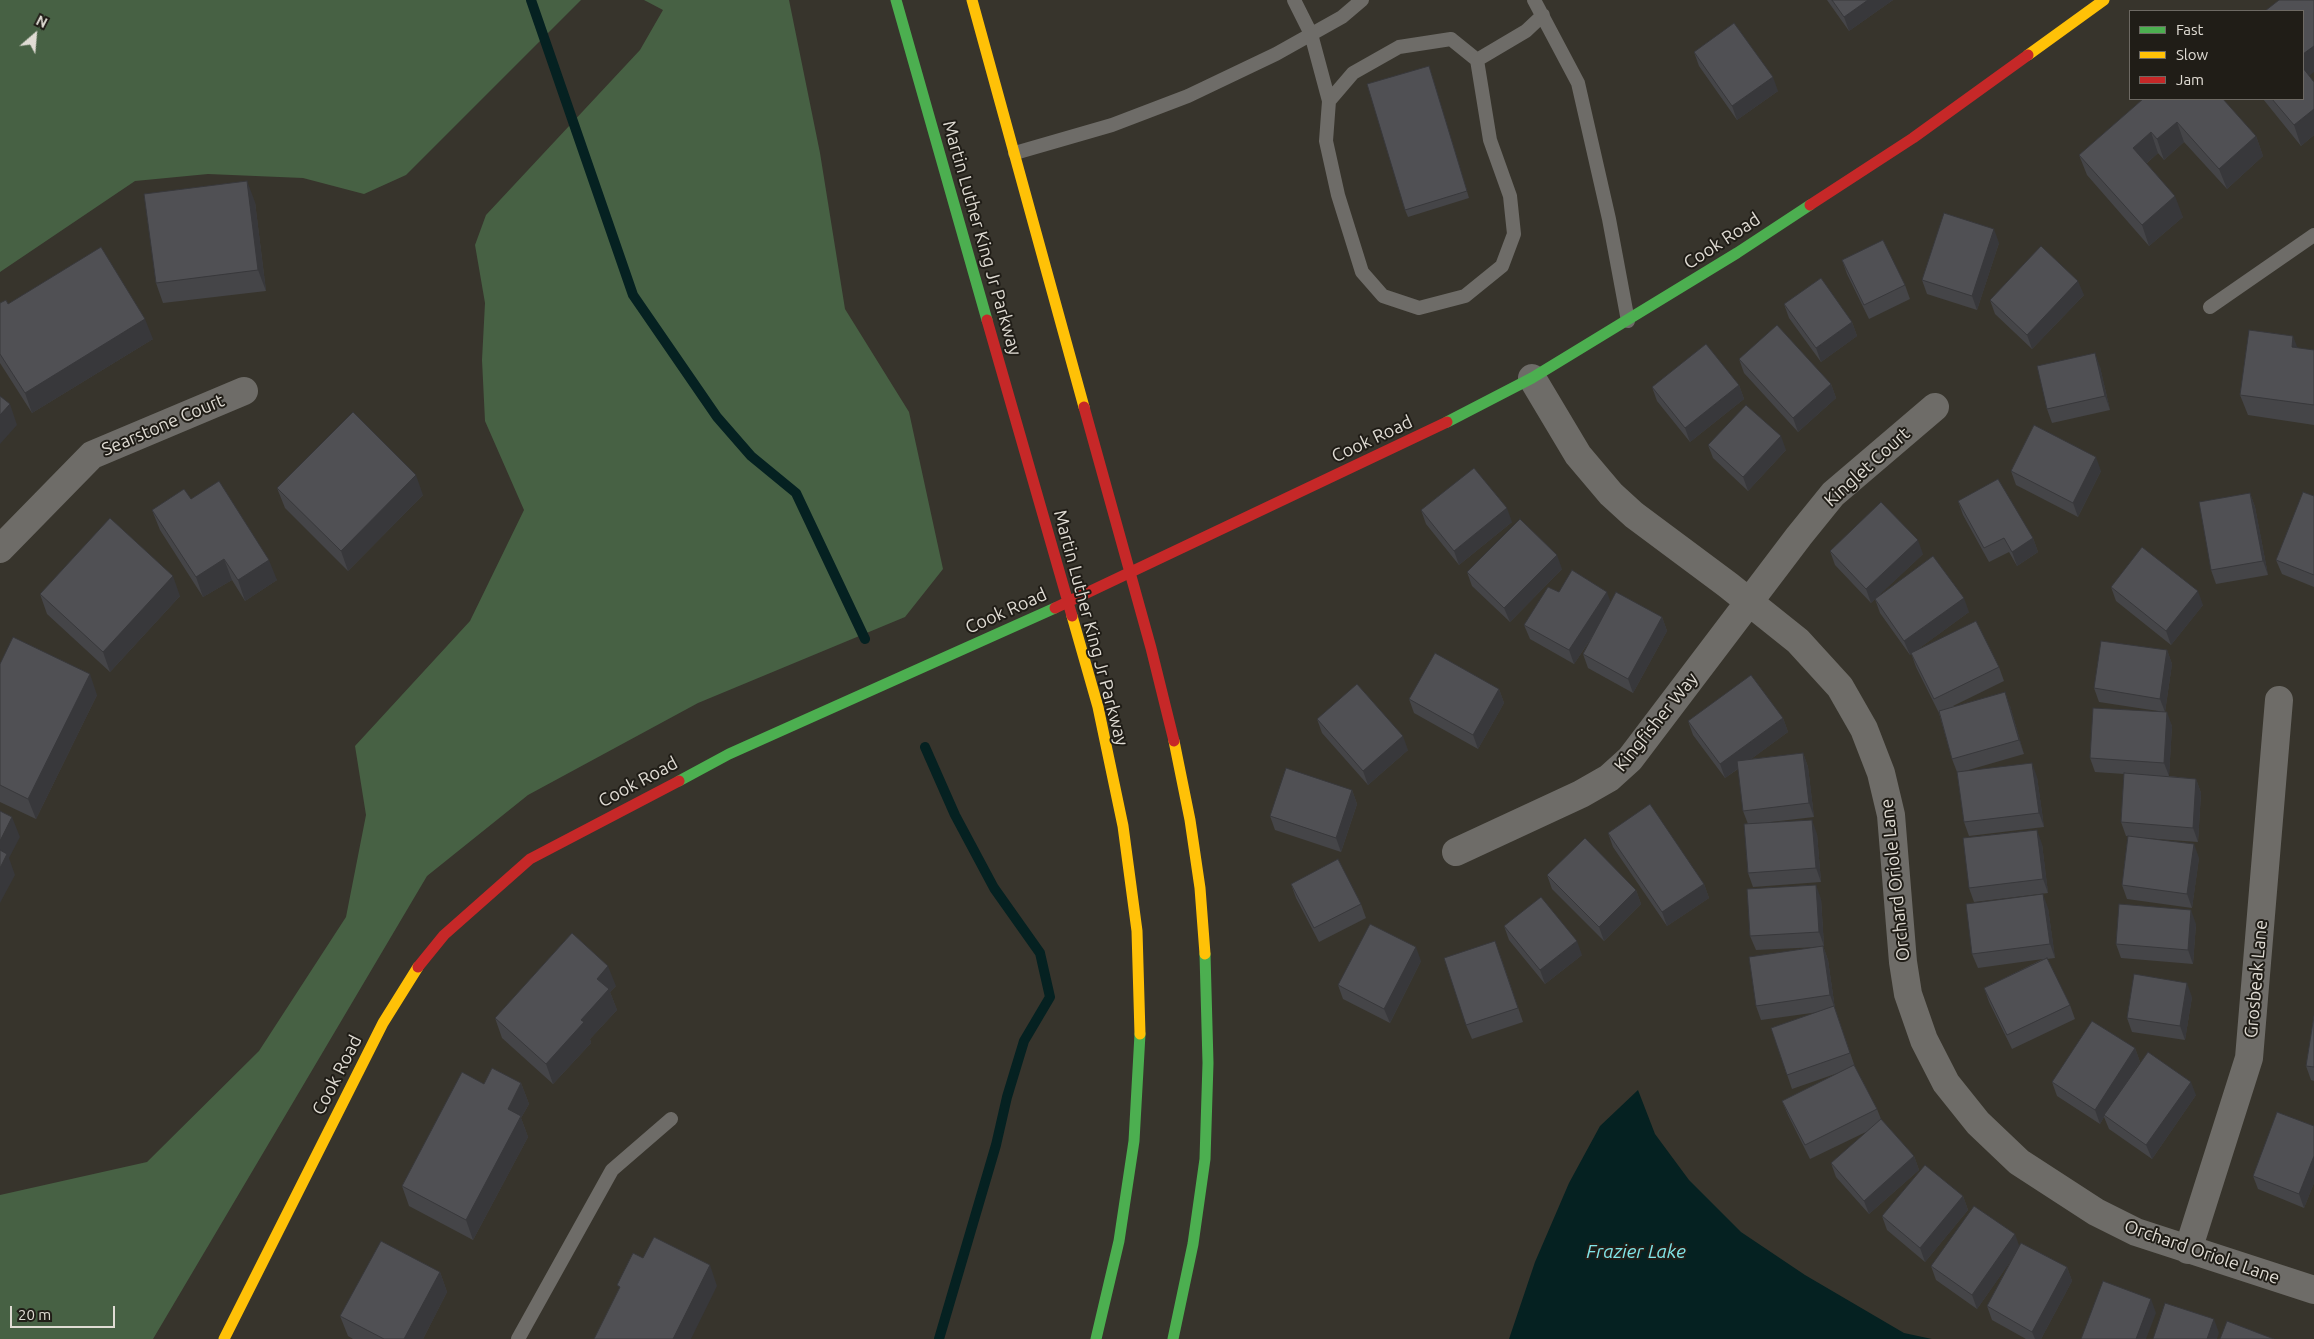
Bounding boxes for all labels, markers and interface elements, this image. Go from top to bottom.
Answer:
north arrow [10,10,60,60]
legend [2129,10,2304,100]
text: N [34,12,50,31]
text: Fast [2176,21,2203,38]
text: Slow [2176,46,2208,63]
text: Jam [2176,71,2204,88]
street label: Martin Luther King Jr Parkway [938,118,1026,358]
street label: Cook Road [1680,208,1764,274]
street label: Searstone Court [99,389,227,461]
street label: Cook Road [1328,411,1416,467]
street label: Kinglet Court [1820,423,1914,511]
street label: Martin Luther King Jr Parkway [1049,508,1133,748]
street label: Cook Road [962,583,1050,639]
street label: Kingfisher Way [1610,668,1702,776]
street label: Cook Road [595,752,681,812]
street label: Orchard Oriole Lane [1876,798,1914,962]
street label: Grosbeak Lane [2240,919,2272,1039]
street label: Cook Road [308,1031,366,1119]
street label: Orchard Oriole Lane [2121,1215,2283,1289]
water label: Frazier Lake [1586,1241,1686,1263]
scale bar [12,1296,118,1328]
text: 20 m [18,1306,51,1323]

